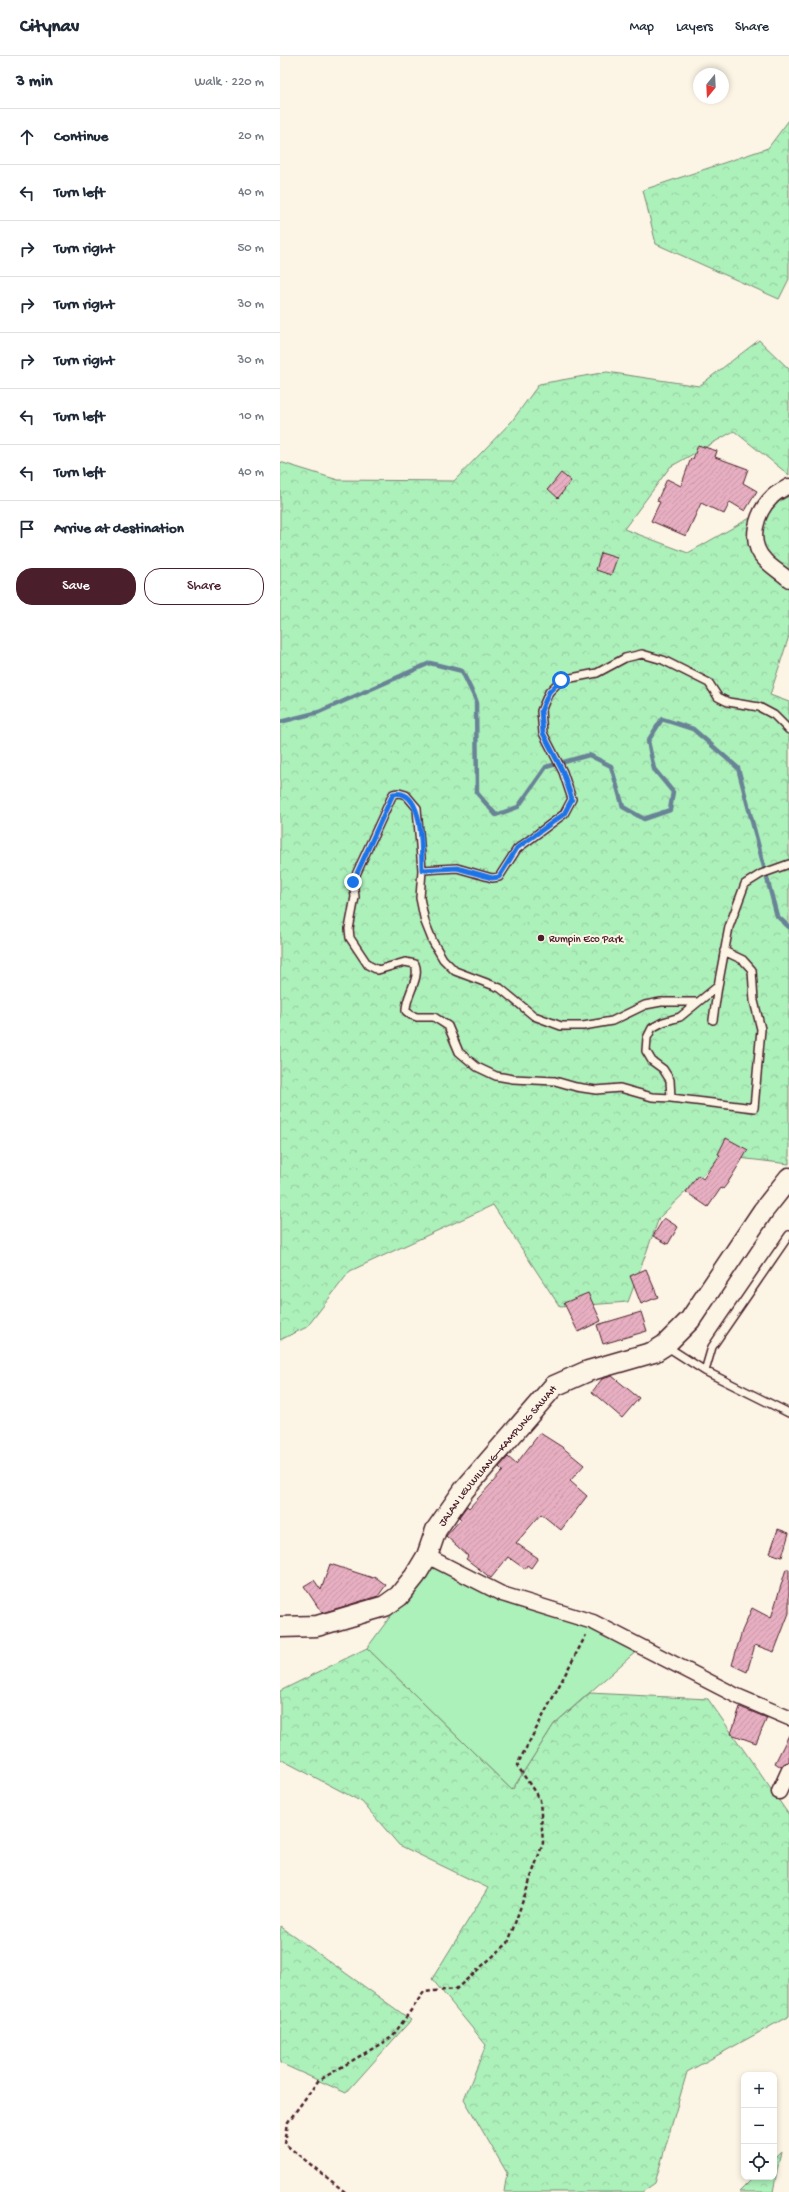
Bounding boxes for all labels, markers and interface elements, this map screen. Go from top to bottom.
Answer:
text: Citynav [20,16,79,39]
text: Map [630,19,654,36]
text: Layers [676,19,713,36]
text: Share [735,19,769,36]
north arrow [693,68,729,104]
text: 3 min [16,72,53,92]
text: Walk · 220 m [194,75,264,90]
icon: ahead [16,126,38,148]
text: Continue [54,128,108,146]
text: 20 m [238,129,264,144]
icon: left [16,182,38,204]
text: Turn left [54,184,105,202]
text: 40 m [238,185,264,200]
icon: right [16,238,38,260]
text: Turn right [54,240,114,258]
text: 50 m [237,241,264,256]
icon: right [16,294,38,316]
text: Turn right [54,296,114,314]
text: 30 m [238,297,264,312]
icon: right [16,350,38,372]
text: Turn right [54,352,114,370]
text: 30 m [238,353,264,368]
icon: left [16,406,38,428]
text: Turn left [54,408,105,426]
text: 10 m [239,409,264,424]
icon: left [16,462,38,484]
text: Turn left [54,464,105,482]
text: 40 m [238,465,264,480]
icon: arrive [16,518,38,540]
text: Arrive at destination [54,520,184,538]
button: Save [16,568,136,605]
button: Share [144,568,264,605]
route start [552,671,570,689]
route end [344,873,362,891]
marker: Rumpin Eco Park [536,933,546,943]
place label: Rumpin Eco Park [549,934,624,946]
street label: JALAN LEUWILIANG–KAMPUNG SAWAH [437,1383,560,1529]
map controls [741,2072,777,2180]
button: + [741,2072,777,2108]
button: − [741,2108,777,2144]
button: locate [741,2144,777,2180]

